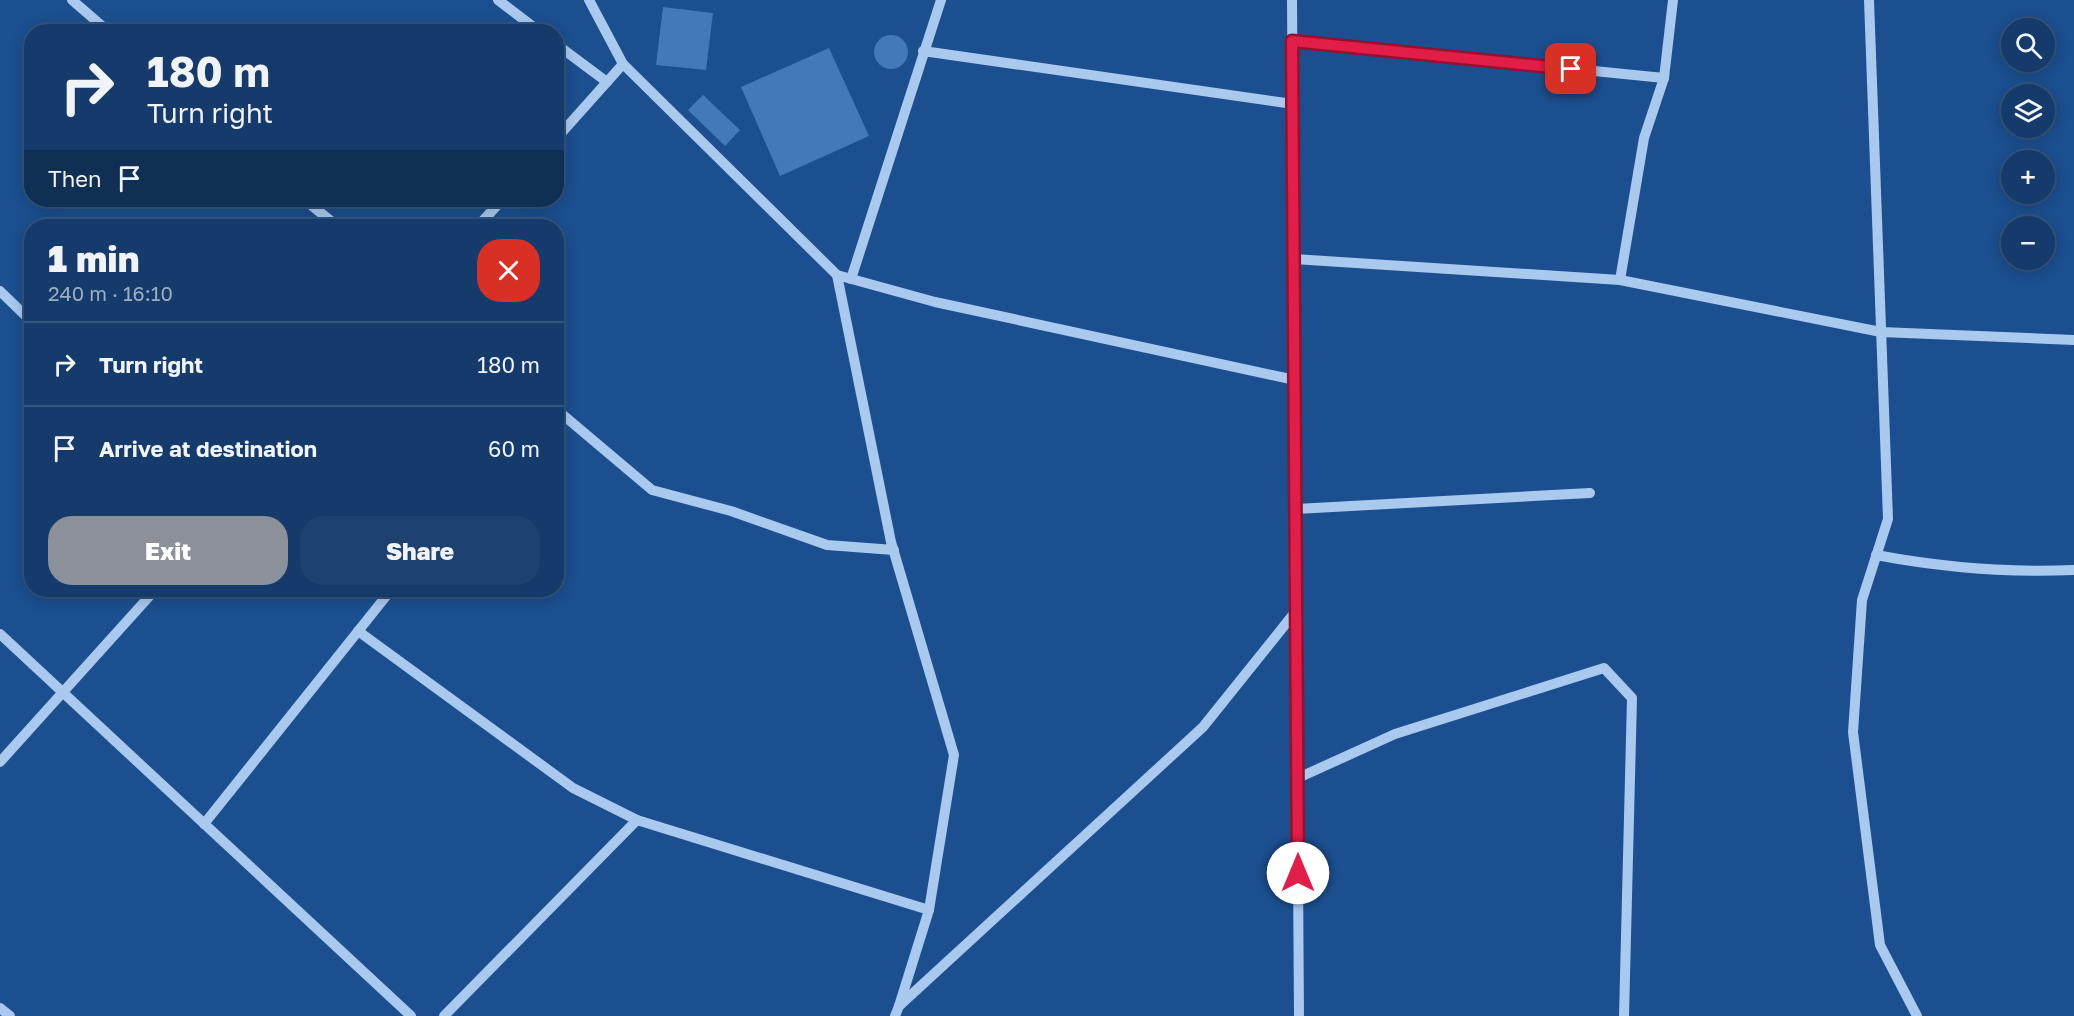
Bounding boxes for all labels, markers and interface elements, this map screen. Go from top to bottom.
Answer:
map controls [2001,18,2055,270]
button: search [2001,18,2055,72]
pin [1545,43,1596,94]
text: 180 m [147,46,270,96]
icon: right [48,48,126,126]
icon: arrive [1554,52,1587,85]
button: layers [2001,84,2055,138]
text: Turn right [147,97,273,129]
button: + [2001,150,2055,204]
icon: arrive [113,162,146,195]
text: Then [48,165,101,192]
button: − [2001,216,2055,270]
text: 1 min [48,237,139,280]
button: close [477,239,540,302]
text: 240 m · 16:10 [48,281,173,305]
icon: right [48,348,81,381]
text: Turn right [99,351,203,378]
text: 180 m [477,351,540,378]
icon: arrive [48,432,81,465]
text: Arrive at destination [99,435,317,462]
text: 60 m [488,435,540,462]
button: Exit [48,516,288,585]
button: Share [300,516,540,585]
position arrow [1266,841,1330,905]

